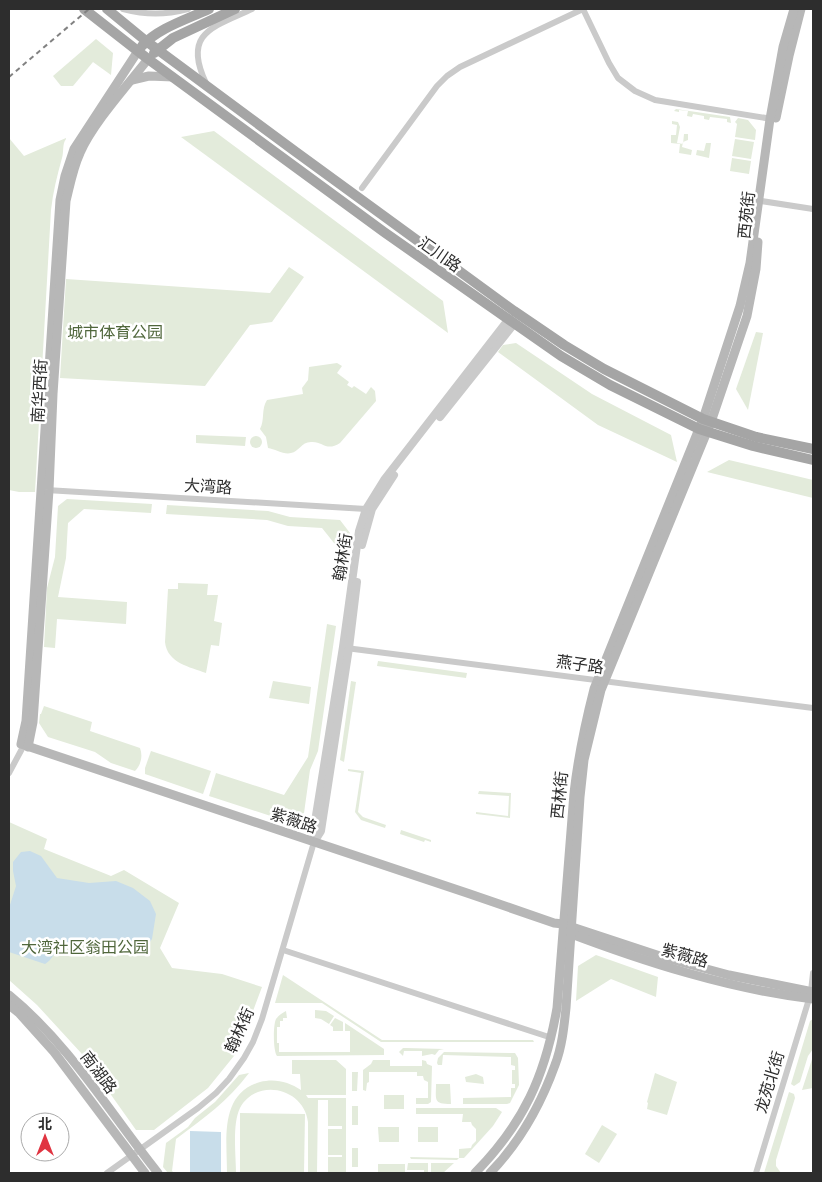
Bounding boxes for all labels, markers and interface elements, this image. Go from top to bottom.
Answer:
street label: 西苑街 [734,190,758,240]
street label: 汇川路 [415,232,465,276]
park label: 城市体育公园 [67,322,163,342]
street label: 南华西街 [27,359,51,423]
street label: 大湾路 [184,475,232,497]
street label: 翰林街 [328,532,356,582]
street label: 燕子路 [555,651,605,677]
street label: 西林街 [547,770,571,820]
street label: 紫薇路 [268,803,320,837]
park label: 大湾社区翁田公园 [21,937,149,957]
street label: 紫薇路 [659,939,711,971]
street label: 翰林街 [220,1004,258,1056]
street label: 南湖路 [77,1047,121,1097]
street label: 龙苑北街 [750,1048,788,1116]
north arrow [20,1112,70,1162]
text: 北 [38,1115,52,1133]

